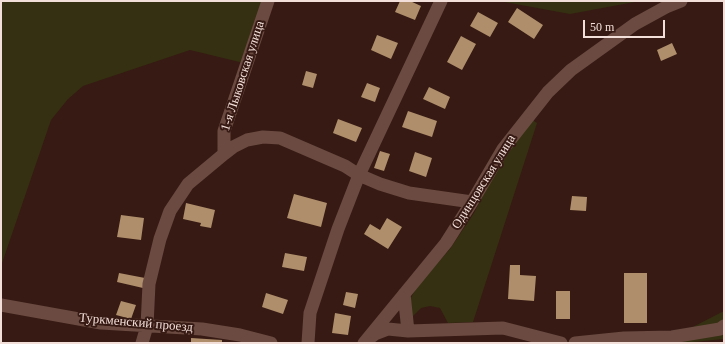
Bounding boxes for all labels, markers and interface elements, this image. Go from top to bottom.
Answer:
scale bar [585,12,667,38]
street label: 1-я Лыковская улица [218,19,268,133]
text: 50 m [590,20,614,34]
street label: Одинцовская улица [449,132,519,232]
street label: Туркменский проезд [78,310,194,336]

